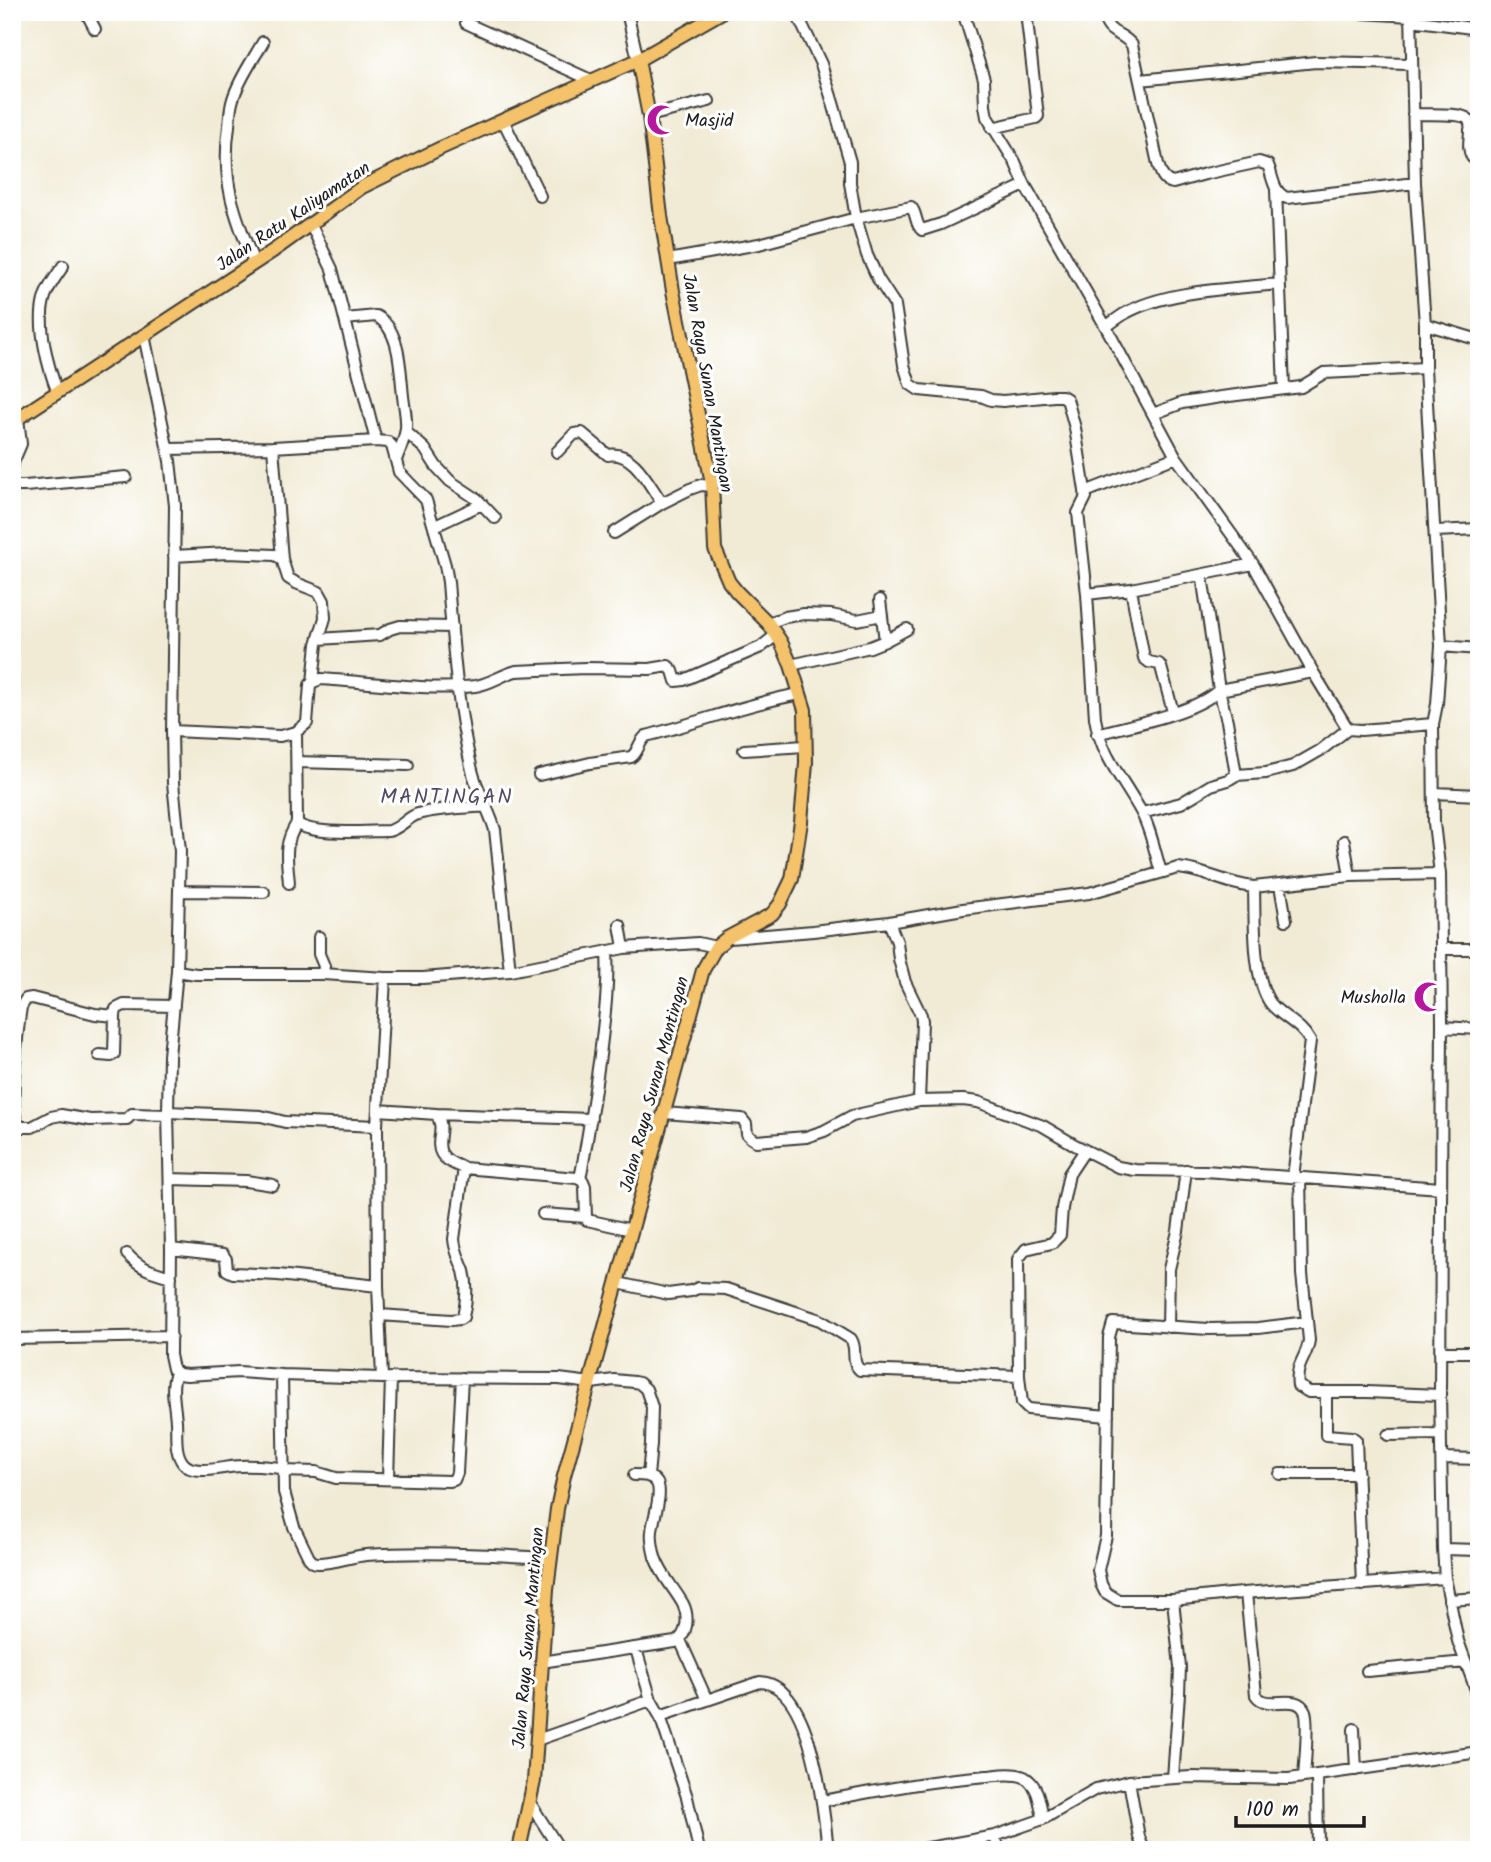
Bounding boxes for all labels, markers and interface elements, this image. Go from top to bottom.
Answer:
mosque icon: Masjid [645,103,679,137]
place label: Masjid [685,107,734,136]
street label: Jalan Ratu Kaliyamatan [211,155,377,280]
street label: Jalan Raya Sunan Mantingan [673,271,740,495]
district label: MANTINGAN [380,781,514,814]
street label: Jalan Raya Sunan Mantingan [613,973,698,1196]
mosque icon: Musholla [1412,980,1446,1014]
place label: Musholla [1340,984,1406,1013]
street label: Jalan Raya Sunan Mantingan [505,1526,554,1750]
scale bar [1236,1785,1363,1829]
text: 100 m [1246,1794,1299,1827]

